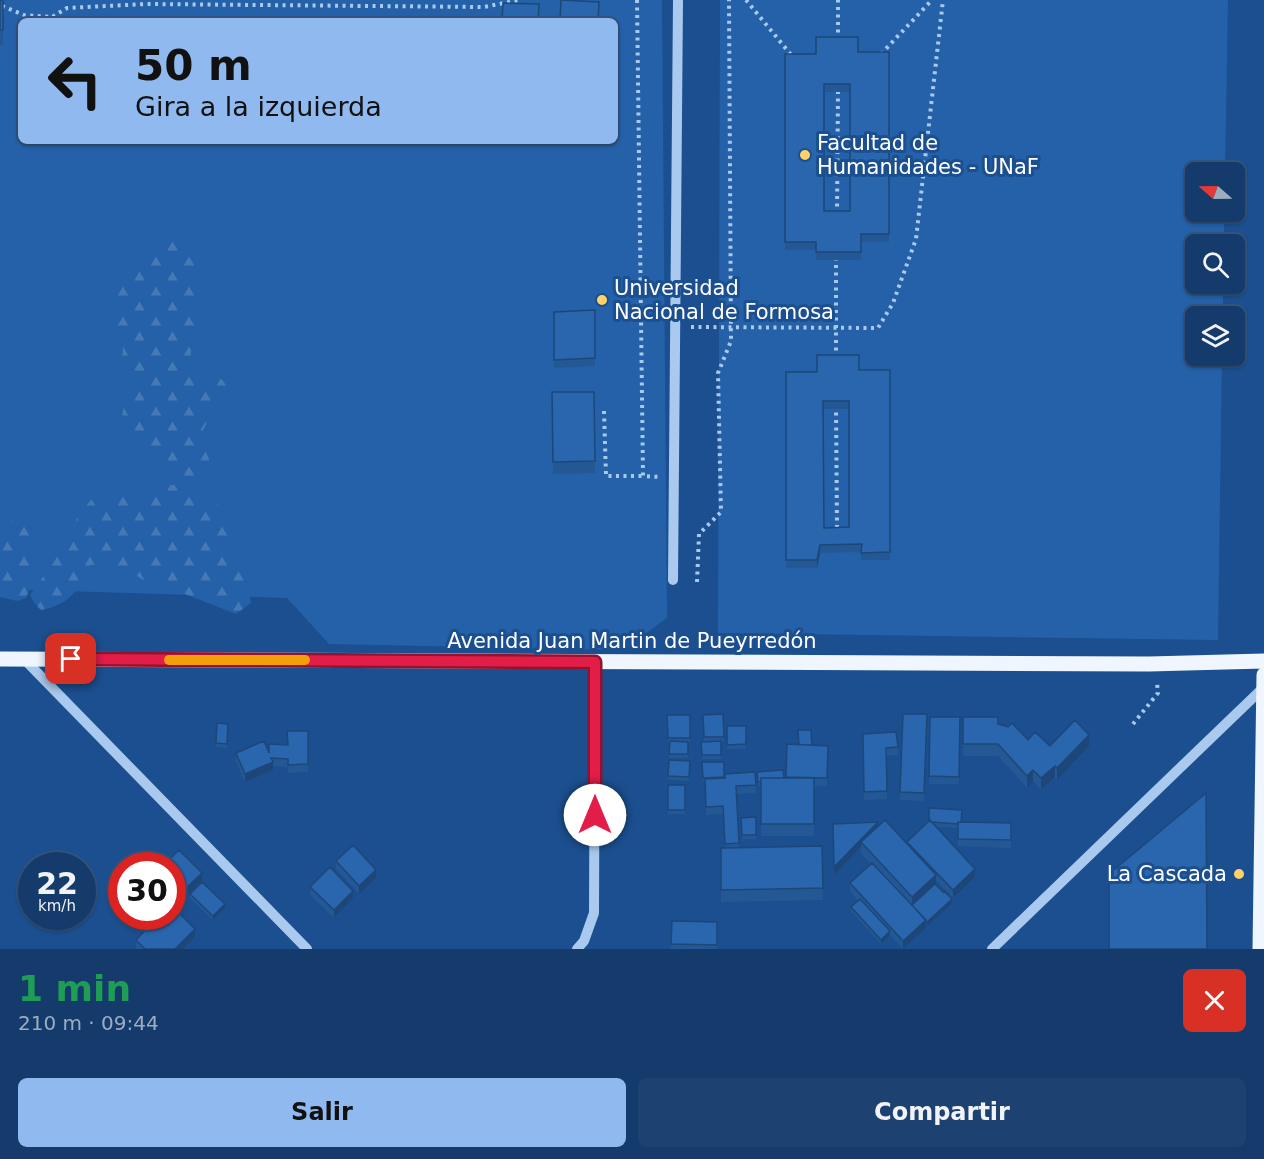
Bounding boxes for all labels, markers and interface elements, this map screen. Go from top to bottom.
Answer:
text: 50 m [135,41,252,90]
icon: left [36,42,114,120]
text: Gira a la izquierda [135,91,382,122]
place label: Facultad de Humanidades - UNaF [817,131,1039,179]
marker: Facultad de Humanidades - UNaF [798,148,812,162]
north arrow [1185,162,1245,222]
map controls [1185,162,1245,366]
button: search [1185,234,1245,294]
place label: Universidad Nacional de Formosa [614,276,834,324]
marker: Universidad Nacional de Formosa [595,293,609,307]
button: layers [1185,306,1245,366]
street label: Avenida Juan Martin de Pueyrredón [447,629,817,653]
pin [45,633,96,684]
icon: arrive [54,642,87,675]
position arrow [563,783,627,847]
speed limit sign: 30 [108,852,186,930]
place label: La Cascada [1107,862,1227,886]
text: 22 [36,866,78,901]
marker: La Cascada [1232,867,1246,881]
text: km/h [38,897,76,915]
text: 1 min [18,968,131,1009]
button: close [1183,969,1246,1032]
text: 210 m · 09:44 [18,1011,159,1035]
button: Salir [18,1078,626,1147]
button: Compartir [638,1078,1246,1147]

